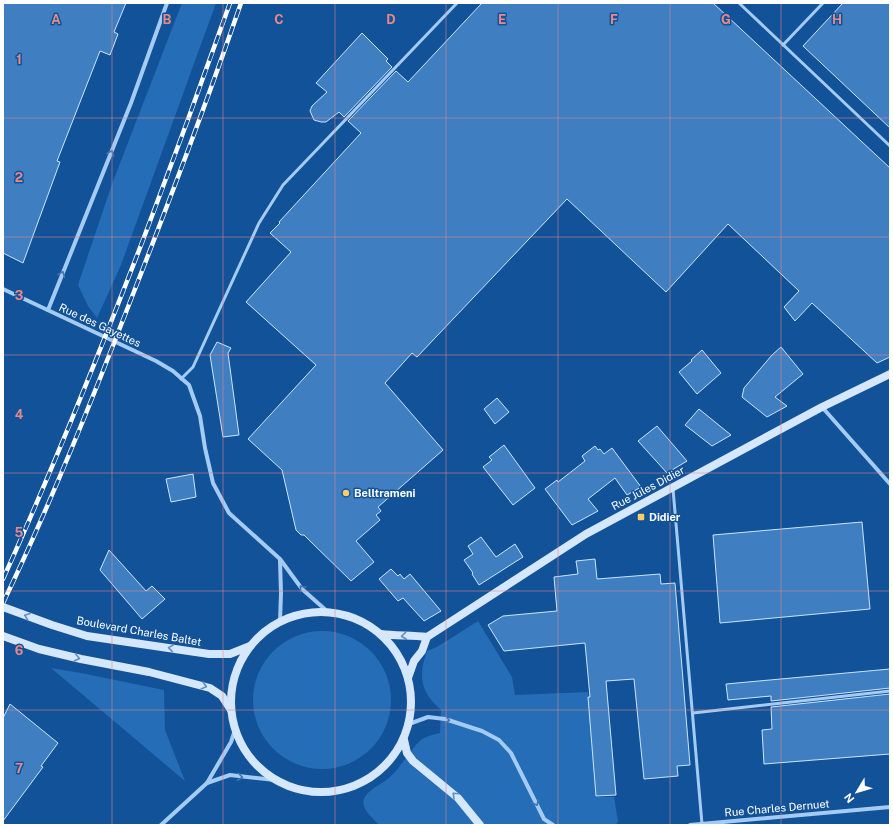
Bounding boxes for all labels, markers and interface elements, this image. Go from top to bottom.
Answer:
text: A [51,12,61,27]
text: B [163,12,172,27]
text: C [274,12,284,27]
text: D [386,12,396,27]
text: E [498,12,506,27]
text: F [610,12,618,27]
text: G [721,12,731,27]
text: H [832,12,842,27]
text: 1 [16,52,22,67]
one-way arrow [106,150,114,157]
text: 2 [15,170,23,185]
one-way arrow [58,271,66,278]
text: 3 [15,288,24,303]
street label: Rue des Gayettes [57,301,143,349]
text: 4 [15,407,24,422]
street label: Rue Jules Didier [609,464,687,512]
place label: Belltrameni [354,487,416,499]
marker: Belltrameni [341,488,351,498]
place label: Didier [649,511,681,523]
marker: Didier [636,512,646,522]
text: 5 [15,525,24,540]
one-way arrow [299,585,306,593]
one-way arrow [24,612,31,620]
street label: Boulevard Charles Baltet [76,614,202,648]
one-way arrow [401,631,407,640]
text: 6 [15,643,24,658]
one-way arrow [168,644,174,653]
one-way arrow [73,653,80,662]
one-way arrow [201,682,207,690]
one-way arrow [443,715,450,724]
text: 7 [15,761,23,776]
one-way arrow [237,772,243,781]
north arrow [837,772,877,812]
text: N [842,791,856,805]
one-way arrow [452,793,460,800]
street label: Rue Charles Dernuet [724,797,830,819]
one-way arrow [532,799,539,807]

